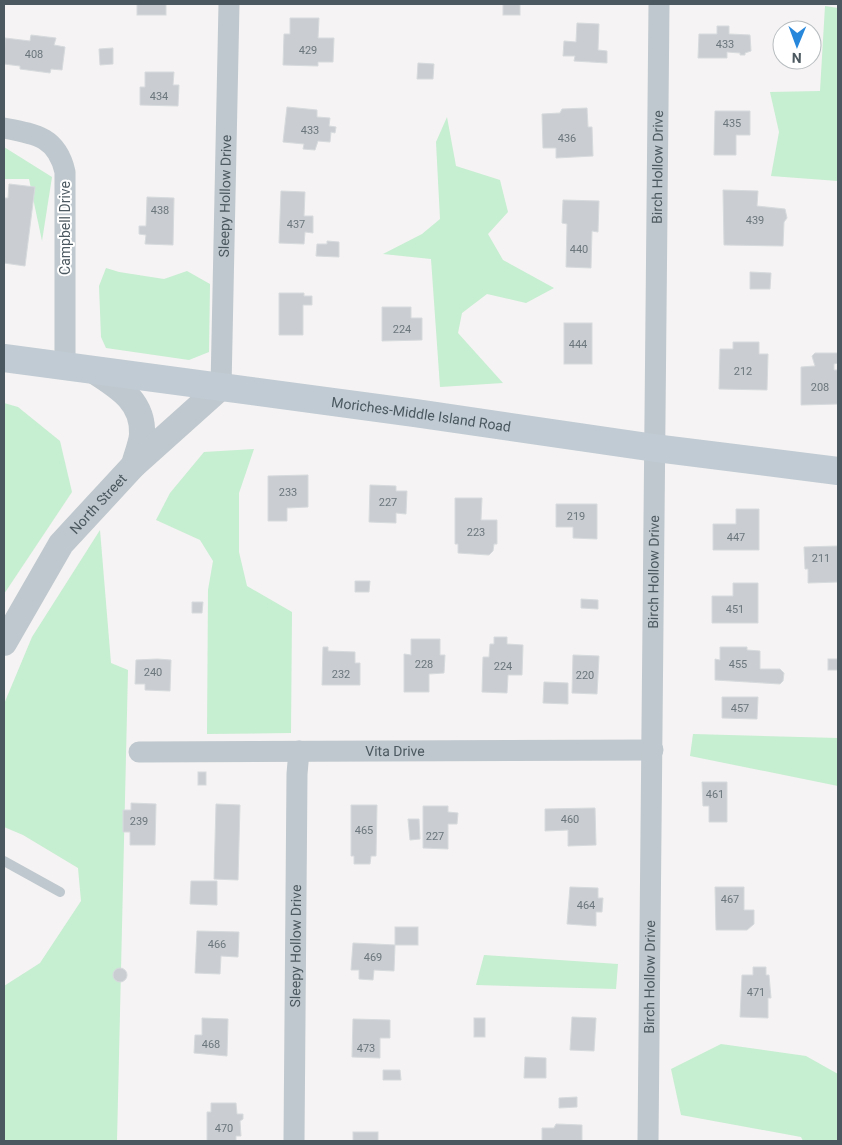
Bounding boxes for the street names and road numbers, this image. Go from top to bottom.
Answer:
street label: Birch Hollow Drive [649,110,666,224]
street label: Sleepy Hollow Drive [216,134,234,258]
street label: Campbell Drive [57,181,73,275]
street label: Moriches-Middle Island Road [330,394,512,435]
street label: North Street [67,470,130,537]
street label: Birch Hollow Drive [645,515,662,629]
street label: Vita Drive [365,743,425,759]
street label: Sleepy Hollow Drive [287,885,304,1007]
street label: Birch Hollow Drive [641,920,658,1034]

